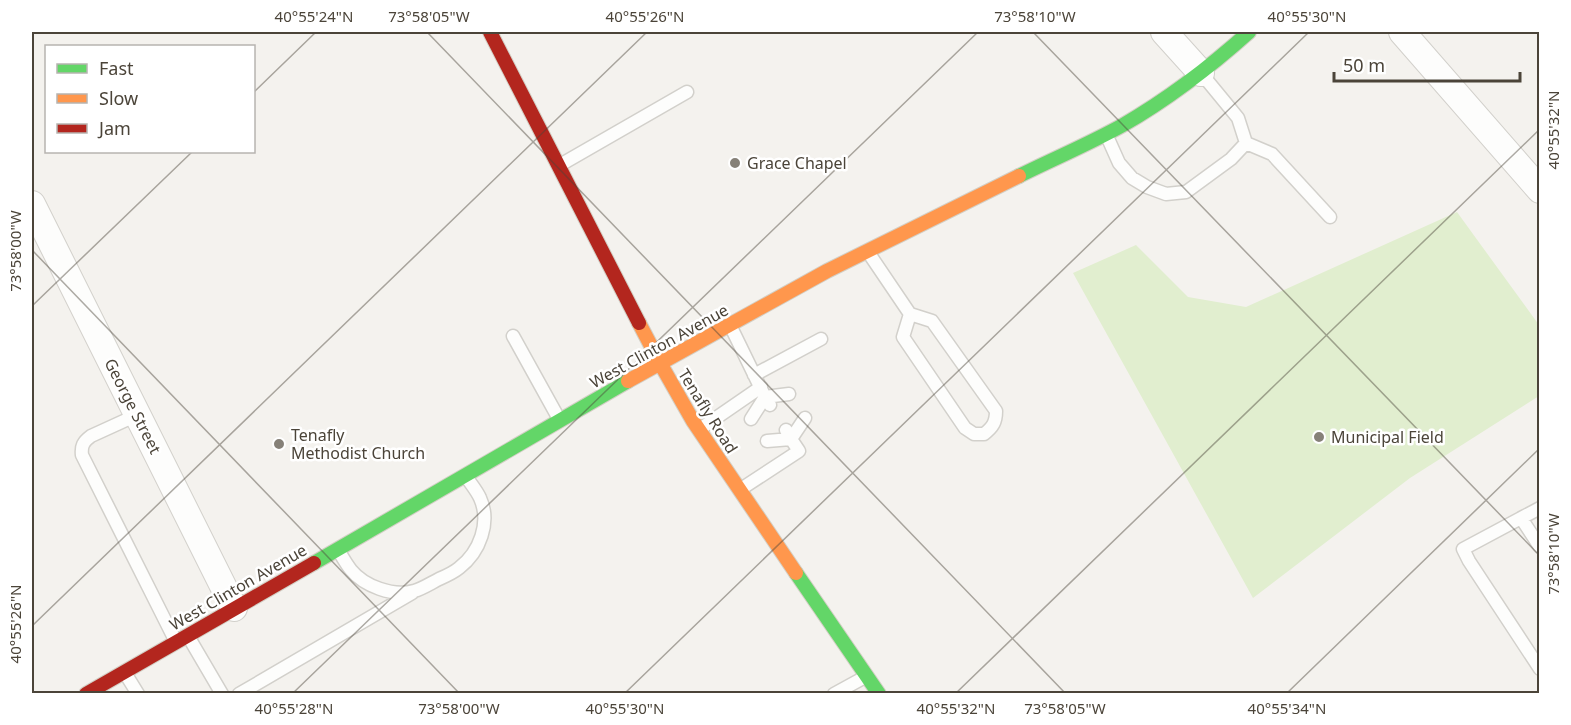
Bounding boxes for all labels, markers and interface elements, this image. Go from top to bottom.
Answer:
text: 40°55'24"N [275,6,353,26]
text: 73°58'05"W [388,6,470,26]
text: 40°55'26"N [606,6,684,26]
text: 73°58'10"W [994,6,1076,26]
text: 40°55'30"N [1268,6,1346,26]
legend [45,45,255,153]
scale bar [1334,45,1520,83]
text: 50 m [1343,53,1385,77]
text: Fast [99,56,134,80]
text: Slow [99,86,138,110]
text: 40°55'32"N [1543,91,1563,169]
text: Jam [97,116,131,140]
place label: Grace Chapel [747,152,847,174]
marker: Grace Chapel [728,156,742,170]
text: 73°58'00"W [5,210,25,292]
street label: West Clinton Avenue [586,299,732,393]
street label: George Street [99,354,167,458]
street label: Tenafly Road [673,364,743,458]
place label: Tenafly Methodist Church [291,424,425,464]
place label: Municipal Field [1331,426,1444,448]
marker: Municipal Field [1312,430,1326,444]
marker: Tenafly Methodist Church [272,437,286,451]
text: 73°58'10"W [1543,513,1563,595]
street label: West Clinton Avenue [165,539,311,635]
text: 40°55'26"N [5,585,25,663]
text: 40°55'28"N [255,698,333,718]
text: 73°58'00"W [418,698,500,718]
text: 40°55'30"N [586,698,664,718]
text: 40°55'32"N [917,698,995,718]
text: 73°58'05"W [1024,698,1106,718]
text: 40°55'34"N [1248,698,1326,718]

